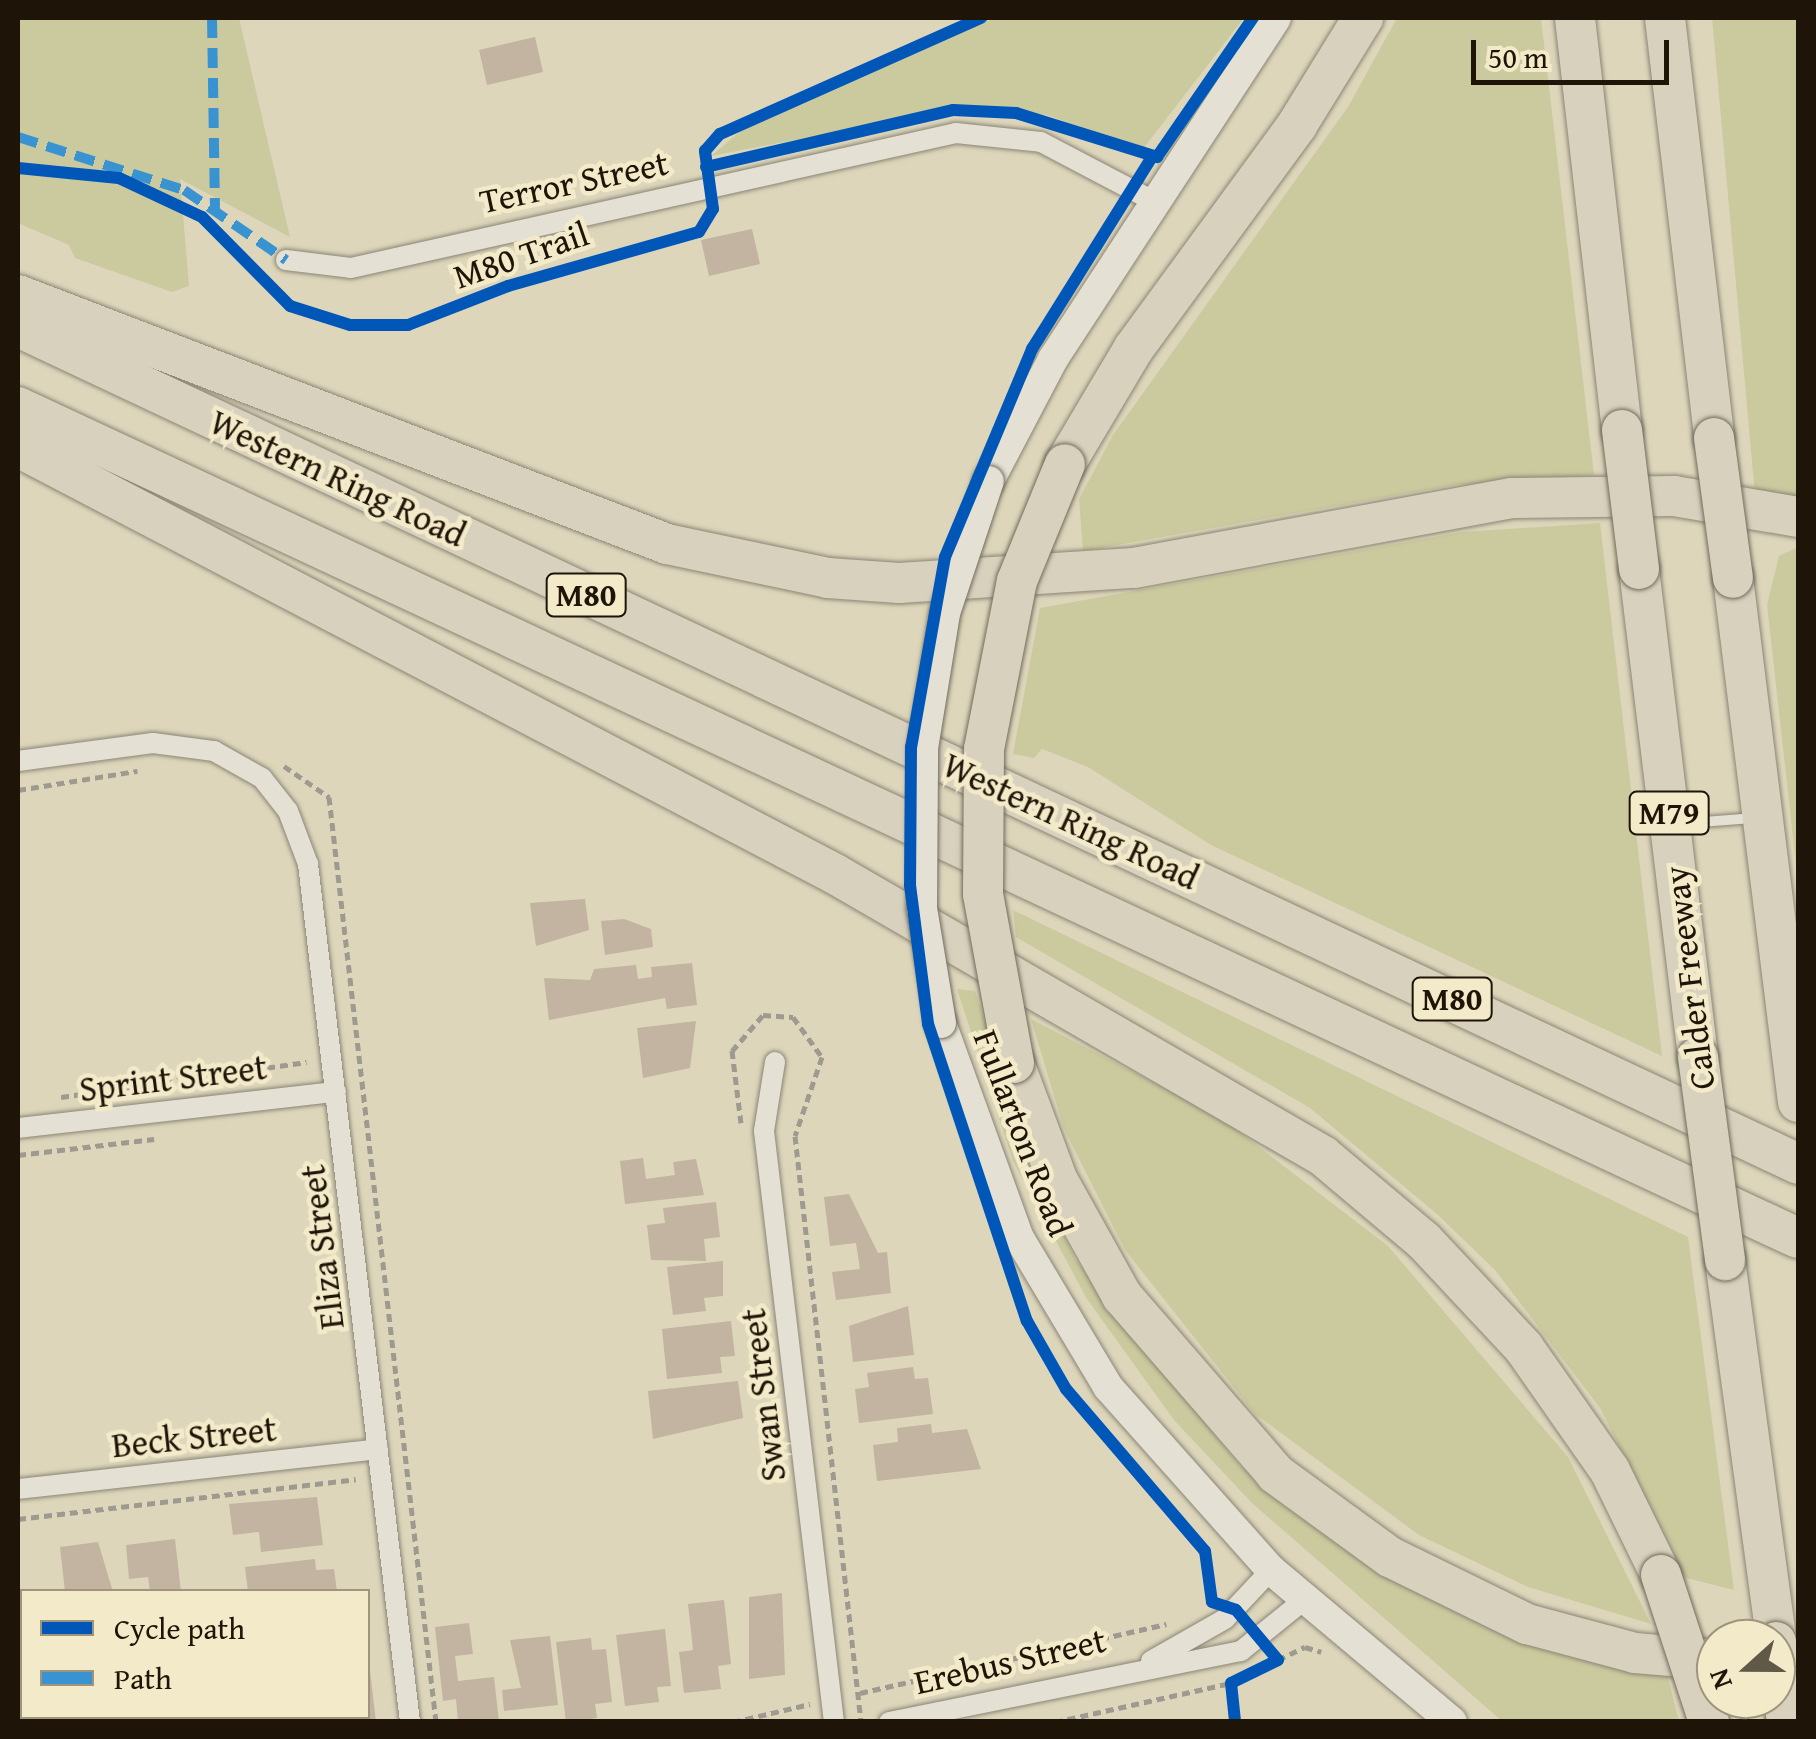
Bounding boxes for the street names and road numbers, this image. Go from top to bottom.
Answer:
street label: Terror Street [476,142,672,222]
street label: M80 Trail [448,212,594,298]
street label: Western Ring Road [203,400,473,556]
road number: M80 [544,568,628,622]
street label: Western Ring Road [936,743,1206,899]
road number: M79 [1626,786,1712,840]
street label: Calder Freeway [1654,864,1724,1092]
road number: M80 [1410,972,1494,1026]
street label: Fullarton Road [964,1024,1082,1242]
street label: Sprint Street [77,1046,269,1110]
street label: Eliza Street [291,1162,353,1332]
street label: Swan Street [732,1306,794,1484]
street label: Beck Street [110,1407,278,1467]
street label: Erebus Street [910,1619,1110,1703]

